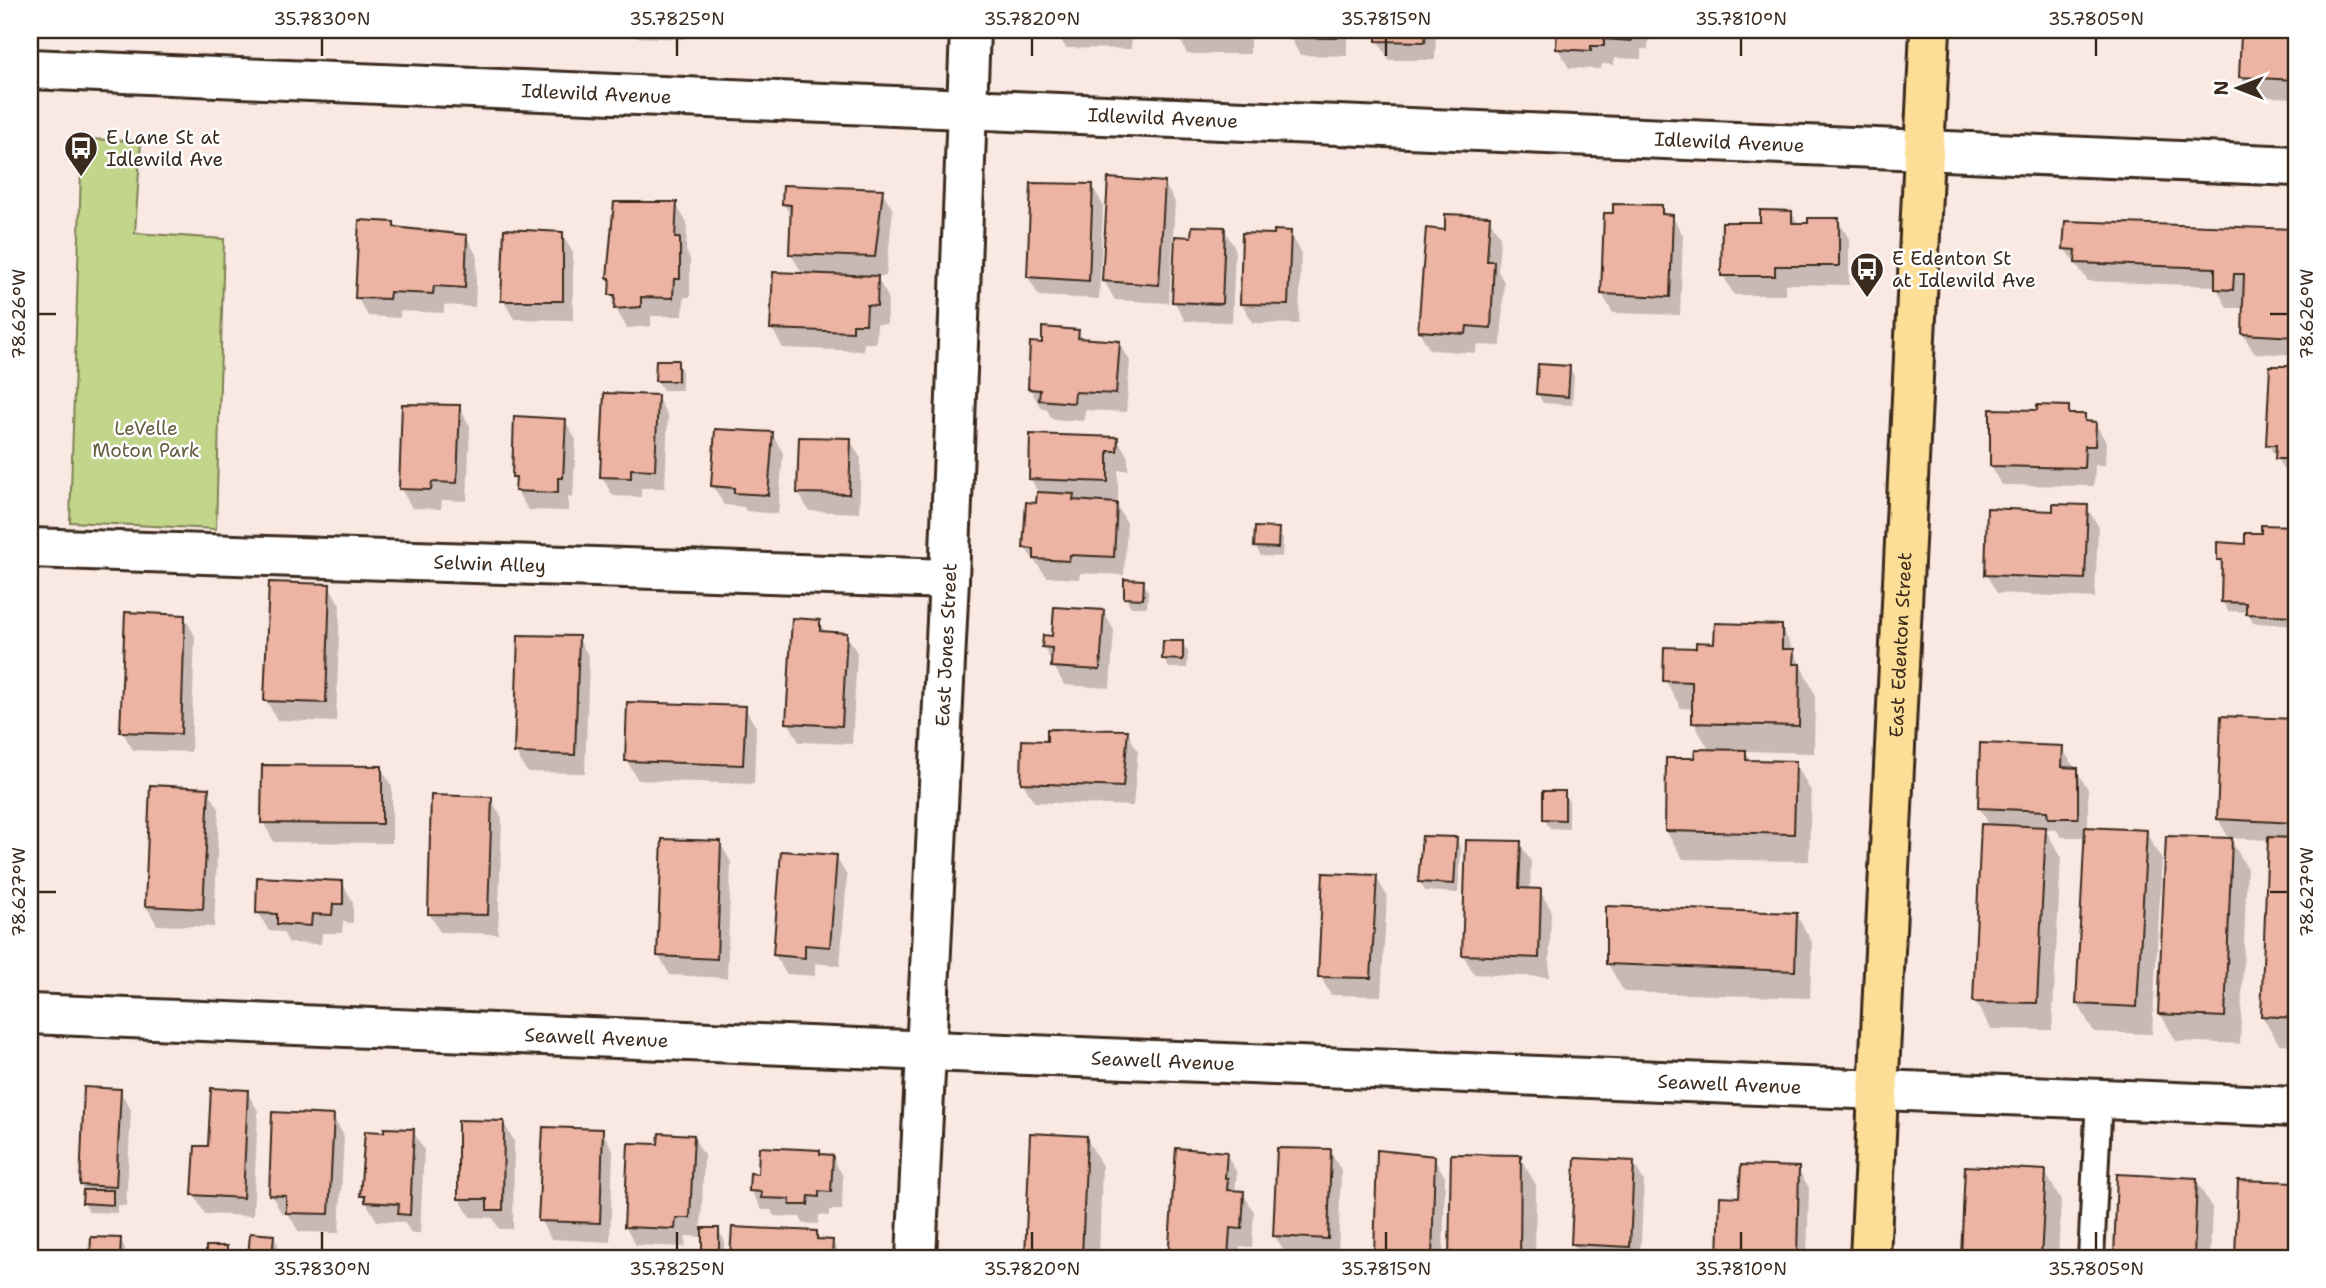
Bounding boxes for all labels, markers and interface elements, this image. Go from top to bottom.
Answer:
text: 35.7830°N [274,7,370,31]
text: 35.7825°N [629,7,725,31]
text: 35.7820°N [984,7,1080,31]
text: 35.7815°N [1341,7,1431,31]
text: 35.7810°N [1695,7,1787,31]
text: 35.7805°N [2048,7,2144,31]
north arrow [2204,52,2274,122]
street label: Idlewild Avenue [521,78,672,109]
text: N [2209,80,2234,96]
street label: Idlewild Avenue [1087,102,1239,134]
place label: E Lane St at Idlewild Ave [106,125,223,172]
street label: Idlewild Avenue [1654,127,1805,158]
bus stop icon: E Lane St at Idlewild Ave [62,129,100,178]
place label: E Edenton St at Idlewild Ave [1892,246,2036,293]
bus stop icon: E Edenton St at Idlewild Ave [1848,250,1886,299]
text: 78.626°W [7,269,31,359]
text: 78.626°W [2295,269,2319,359]
park label: LeVelle Moton Park [92,416,200,463]
street label: Selwin Alley [433,550,546,578]
street label: East Edenton Street [1883,552,1917,738]
street label: East Jones Street [930,562,963,727]
text: 78.627°W [7,847,31,937]
text: 78.627°W [2295,847,2319,937]
street label: Seawell Avenue [524,1022,669,1053]
street label: Seawell Avenue [1091,1046,1236,1076]
street label: Seawell Avenue [1657,1069,1802,1100]
text: 35.7830°N [274,1257,370,1281]
text: 35.7825°N [629,1257,725,1281]
text: 35.7820°N [984,1257,1080,1281]
text: 35.7815°N [1341,1257,1431,1281]
text: 35.7810°N [1695,1257,1787,1281]
text: 35.7805°N [2048,1257,2144,1281]

